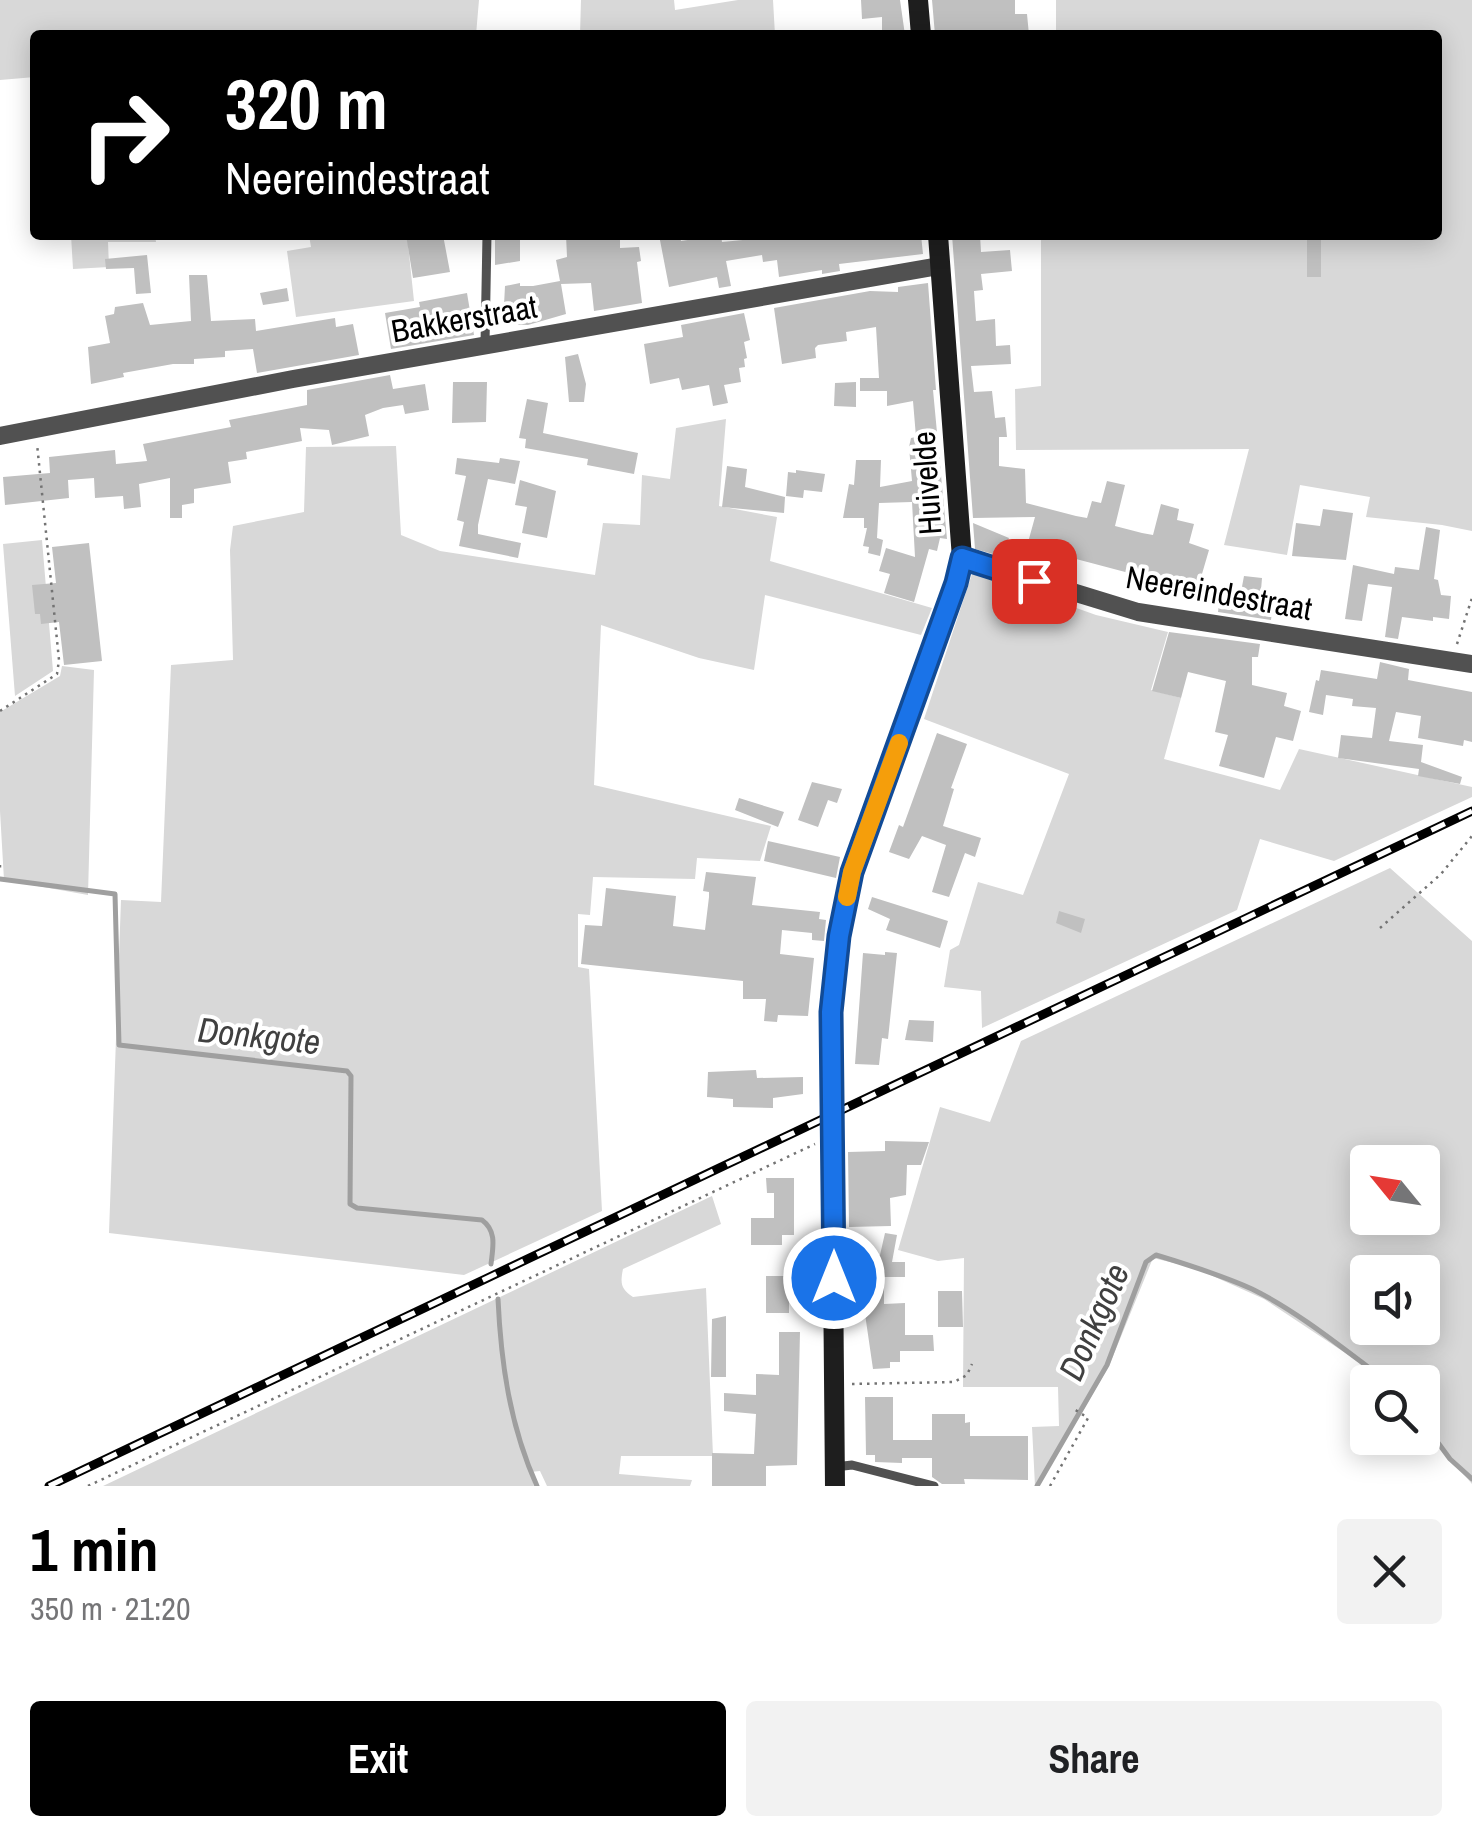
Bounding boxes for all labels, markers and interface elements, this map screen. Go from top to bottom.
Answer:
text: 320 m [225,57,388,151]
icon: right [60,70,190,200]
text: Neereindestraat [225,147,490,208]
street label: Bakkerstraat [388,285,540,352]
street label: Huivelde [901,430,952,536]
pin [992,539,1077,624]
icon: arrive [1007,554,1062,609]
street label: Neereindestraat [1123,555,1315,630]
water label: Donkgote [196,1006,323,1065]
north arrow [1350,1145,1440,1235]
map controls [1350,1145,1440,1455]
position arrow [782,1226,886,1330]
button: sound [1350,1255,1440,1345]
water label: Donkgote [1047,1256,1140,1387]
button: search [1350,1365,1440,1455]
text: 1 min [30,1509,159,1590]
button: close [1337,1519,1442,1624]
text: 350 m · 21:20 [30,1587,190,1630]
button: Exit [30,1701,726,1816]
button: Share [746,1701,1442,1816]

